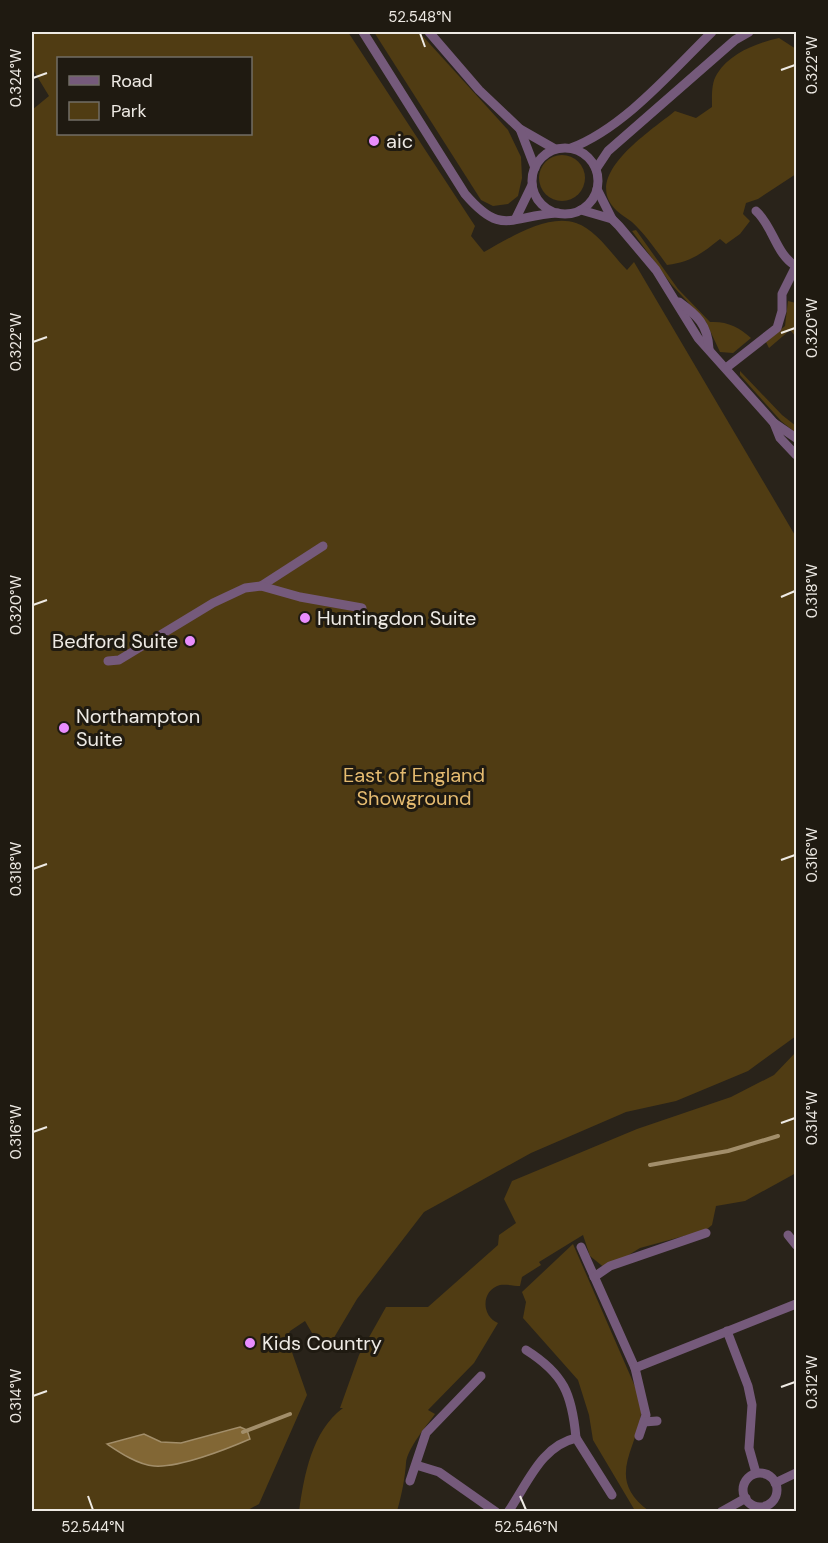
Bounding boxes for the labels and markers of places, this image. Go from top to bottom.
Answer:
place label: aic [386,128,413,154]
marker: aic [367,134,381,148]
place label: Huntingdon Suite [317,605,476,631]
marker: Huntingdon Suite [298,611,312,625]
place label: Bedford Suite [52,628,178,654]
marker: Bedford Suite [183,634,197,648]
place label: Northampton Suite [76,703,200,752]
marker: Northampton Suite [57,721,71,735]
place label: Kids Country [262,1330,382,1356]
marker: Kids Country [243,1336,257,1350]

